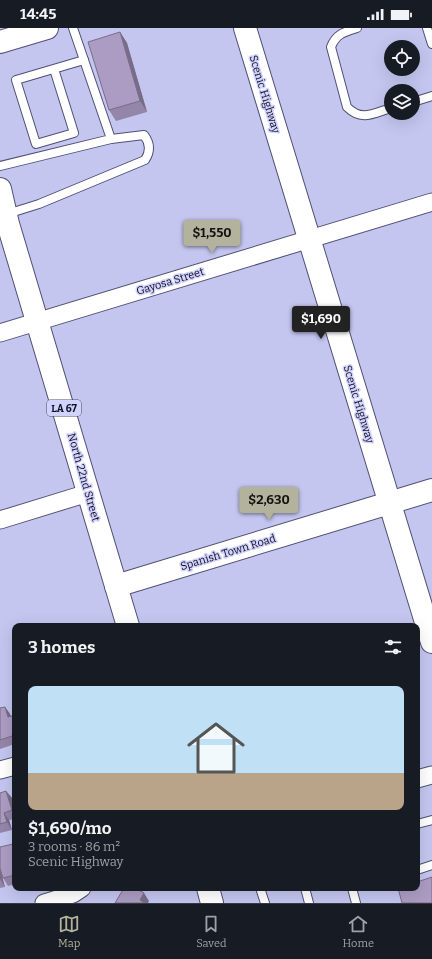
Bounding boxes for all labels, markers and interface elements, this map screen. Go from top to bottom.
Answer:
text: 14:45 [20,5,56,23]
map controls [384,40,420,120]
button: locate [384,40,420,76]
street label: Scenic Highway [247,54,283,135]
button: layers [384,84,420,120]
pin: $1,550 [179,220,245,254]
text: $1,550 [192,225,232,240]
street label: Gayosa Street [135,265,206,298]
pin: $1,690 [288,306,354,340]
text: $1,690 [301,311,341,326]
street label: Scenic Highway [341,364,377,445]
road number: LA 67 [47,400,81,416]
street label: North 22nd Street [65,431,102,523]
pin: $2,630 [236,487,302,521]
text: $2,630 [248,492,290,507]
street label: Spanish Town Road [179,532,278,573]
icon: filters [382,636,404,658]
text: 3 homes [28,637,95,658]
icon: home [180,712,252,784]
text: $1,690/mo [28,818,112,839]
text: 3 rooms · 86 m² [28,839,120,854]
text: Scenic Highway [28,854,123,869]
tab: Map [58,913,80,950]
tab: Saved [196,913,226,950]
tab: Home [343,913,374,950]

